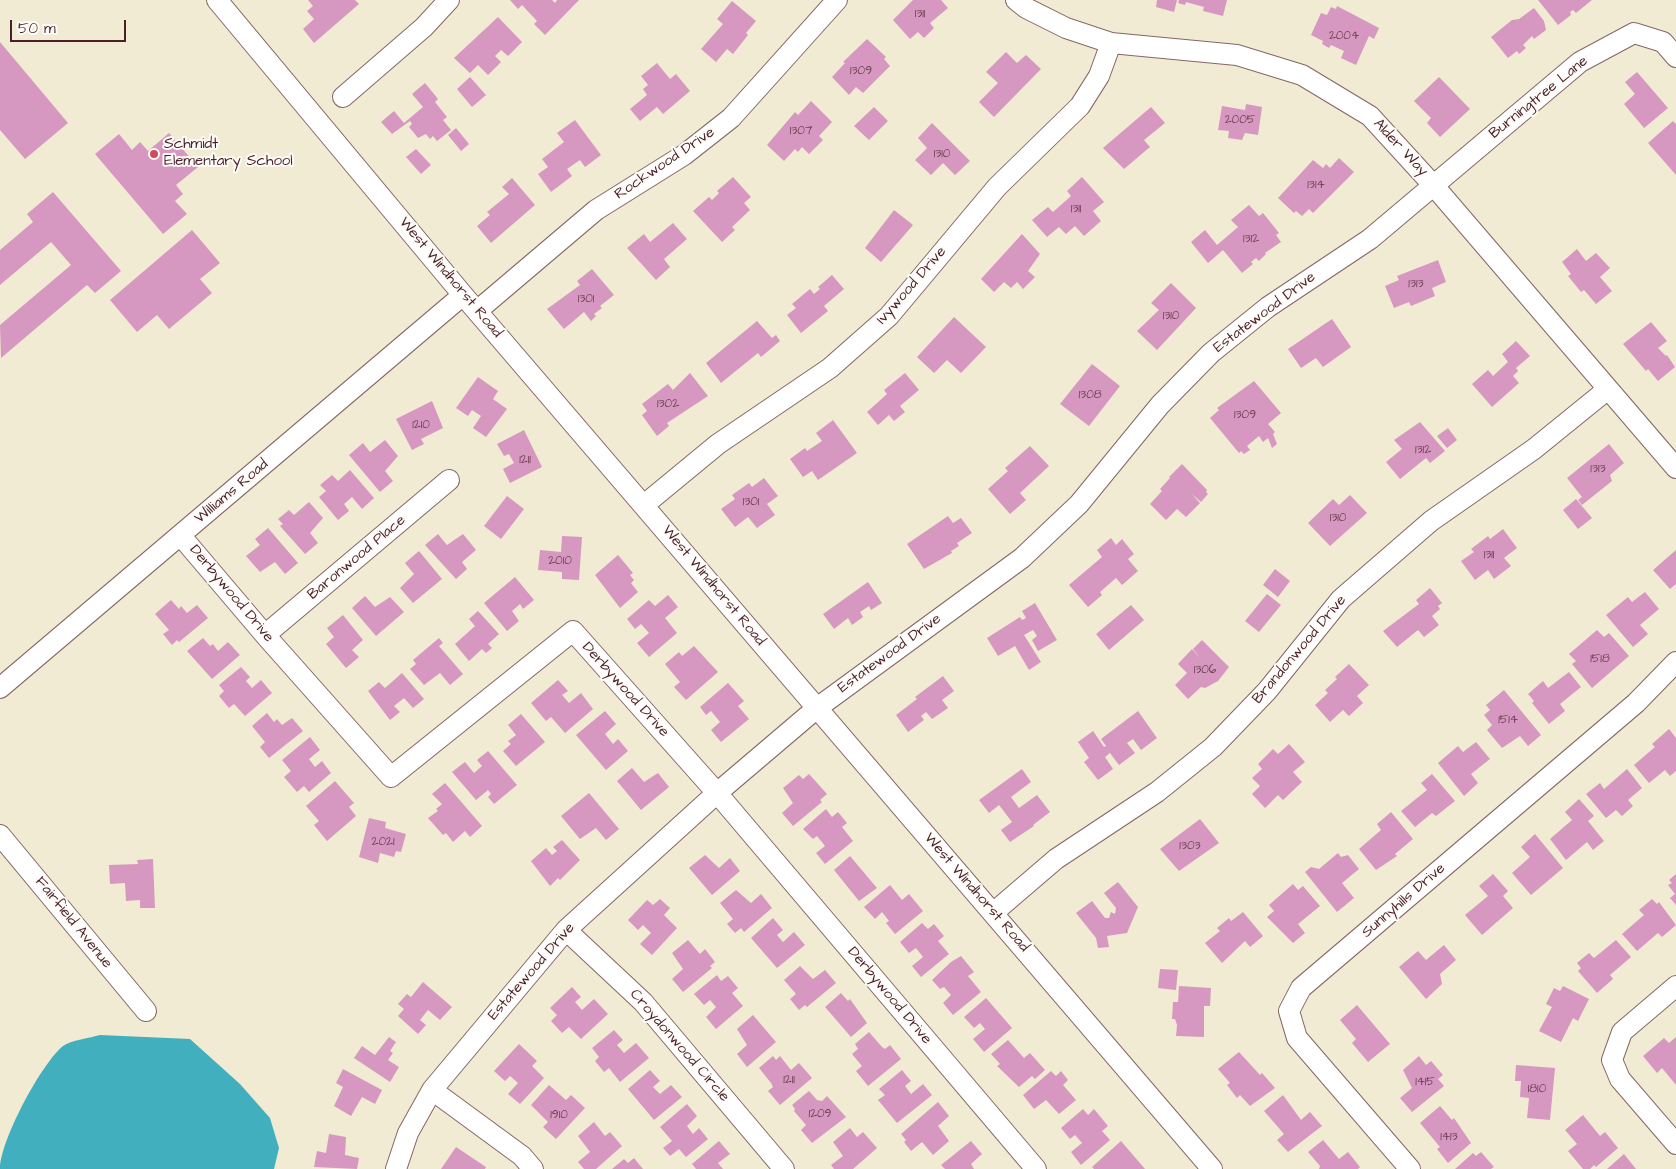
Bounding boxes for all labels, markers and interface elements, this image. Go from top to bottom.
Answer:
house number: 1311 [915,7,925,21]
scale bar [12,10,129,42]
text: 50 m [18,18,56,39]
house number: 2004 [1329,29,1359,43]
street label: Burningtree Lane [1486,53,1592,143]
house number: 1309 [850,64,872,78]
house number: 2005 [1225,113,1255,127]
street label: Alder Way [1369,116,1431,180]
street label: Rockwood Drive [612,124,718,204]
house number: 1307 [790,124,812,138]
place label: Schmidt Elementary School [164,136,293,171]
house number: 1310 [934,147,950,161]
marker: Schmidt Elementary School [148,148,160,160]
house number: 1314 [1307,178,1325,192]
house number: 1311 [1071,202,1081,216]
street label: West Windhorst Road [394,214,506,342]
house number: 1312 [1243,232,1259,246]
street label: Ivywood Drive [873,243,951,329]
street label: Estatewood Drive [1210,269,1320,357]
house number: 1313 [1408,277,1424,291]
house number: 1301 [578,292,594,306]
house number: 1310 [1163,309,1179,323]
house number: 1308 [1079,388,1101,402]
house number: 1302 [657,397,679,411]
house number: 1309 [1234,408,1256,422]
house number: 1210 [412,418,430,432]
house number: 1312 [1415,443,1431,457]
house number: 1211 [519,453,531,467]
street label: Williams Road [191,456,273,528]
house number: 1313 [1590,462,1606,476]
house number: 1301 [743,495,759,509]
house number: 1310 [1330,511,1346,525]
street label: Baronwood Place [304,512,410,604]
street label: West Windhorst Road [657,522,769,650]
street label: Derbywood Drive [185,542,277,646]
house number: 1311 [1484,548,1494,562]
house number: 2010 [548,554,572,568]
street label: Brandonwood Drive [1249,592,1351,708]
street label: Estatewood Drive [835,611,945,697]
street label: Derbywood Drive [578,639,672,741]
house number: 1518 [1590,652,1610,666]
house number: 1306 [1194,663,1216,677]
house number: 1514 [1498,713,1518,727]
street label: West Windhorst Road [919,830,1033,956]
house number: 2021 [372,835,394,849]
house number: 1303 [1179,839,1201,853]
street label: Sunnyhills Drive [1359,860,1449,942]
street label: Fairfield Avenue [31,874,115,972]
street label: Estatewood Drive [485,920,579,1024]
street label: Derbywood Drive [843,944,935,1048]
street label: Croydonwood Circle [625,986,733,1106]
house number: 1211 [783,1073,795,1087]
house number: 1415 [1415,1075,1435,1089]
house number: 1810 [1528,1082,1546,1096]
house number: 1209 [809,1107,831,1121]
house number: 1910 [550,1108,568,1122]
house number: 1413 [1440,1130,1458,1144]

